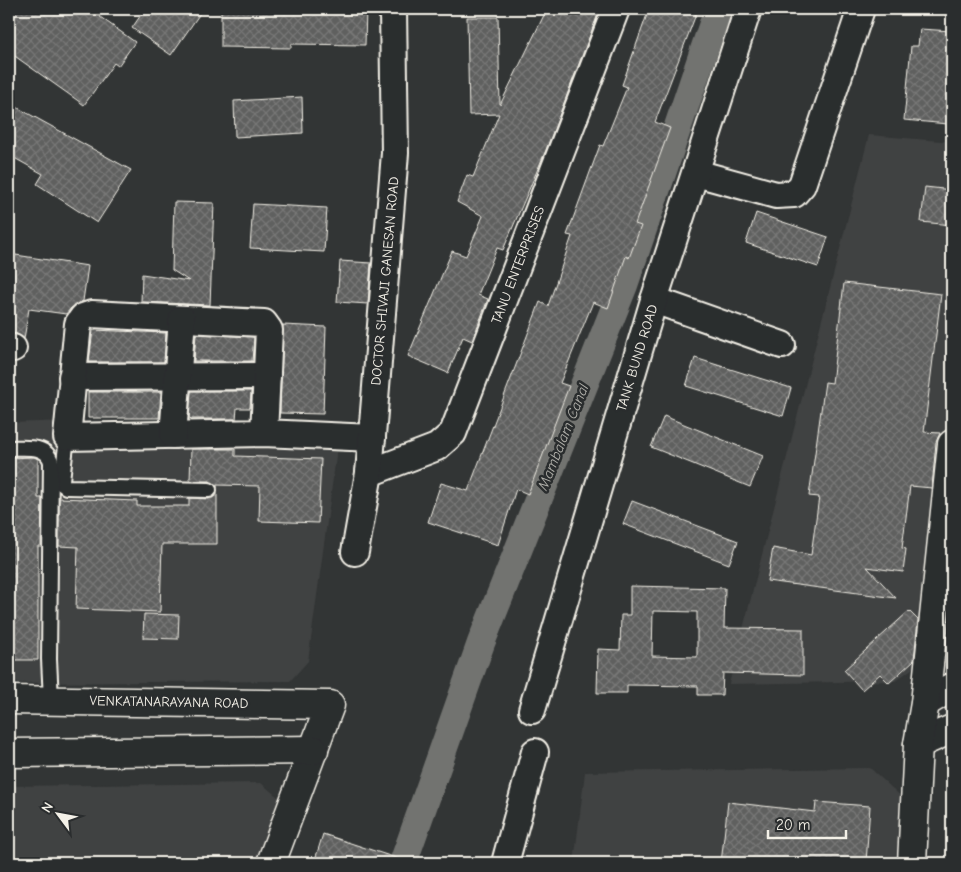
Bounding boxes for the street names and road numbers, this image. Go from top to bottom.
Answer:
street label: DOCTOR SHIVAJI GANESAN ROAD [367,176,403,386]
street label: TANU ENTERPRISES [488,203,548,326]
street label: TANK BUND ROAD [613,302,661,414]
street label: VENKATANARAYANA ROAD [89,692,249,712]

